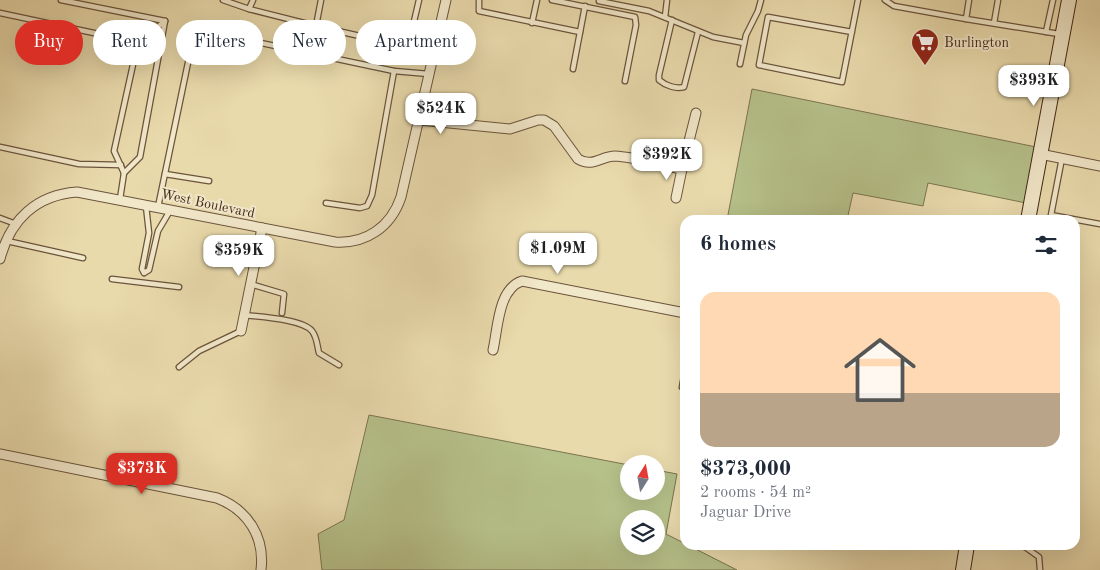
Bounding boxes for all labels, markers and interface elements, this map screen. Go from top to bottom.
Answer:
chip: Buy [15,20,83,65]
chip: Rent [93,20,166,65]
chip: Filters [176,20,263,65]
chip: New [273,20,346,65]
chip: Apartment [356,20,476,65]
supermarket icon: Burlington [910,27,940,66]
place label: Burlington [944,36,1009,50]
pin: $393K [999,64,1069,107]
text: $393K [1009,73,1059,89]
pin: $524K [406,92,476,135]
text: $524K [416,101,466,117]
pin: $392K [632,138,702,181]
text: $392K [642,147,692,163]
street label: West Boulevard [159,187,256,221]
icon: filters [1032,231,1060,259]
pin: $1.09M [517,232,599,275]
pin: $359K [204,234,274,277]
text: 6 homes [700,234,776,255]
text: $1.09M [530,241,586,257]
text: $359K [214,243,264,259]
icon: home [835,325,925,415]
pin: $373K [107,452,177,495]
north arrow [620,455,665,500]
map controls [620,455,665,555]
text: $373,000 [700,459,791,480]
text: $373K [117,461,167,477]
text: 2 rooms · 54 m² [700,485,811,501]
text: Jaguar Drive [700,505,791,521]
button: layers [620,510,665,555]

